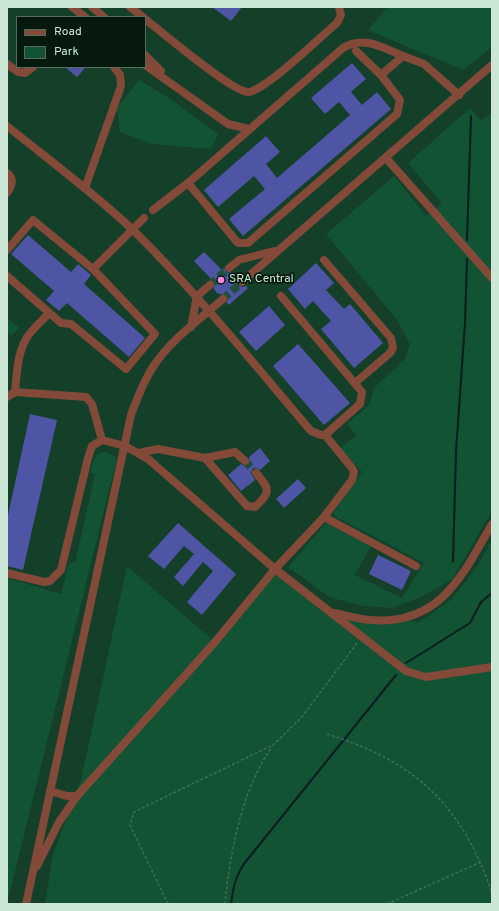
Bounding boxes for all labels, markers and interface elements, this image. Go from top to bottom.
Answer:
legend [16,16,146,68]
text: Road [54,24,82,40]
text: Park [54,44,79,60]
place label: SRA Central [229,273,294,287]
marker: SRA Central [216,275,226,285]

